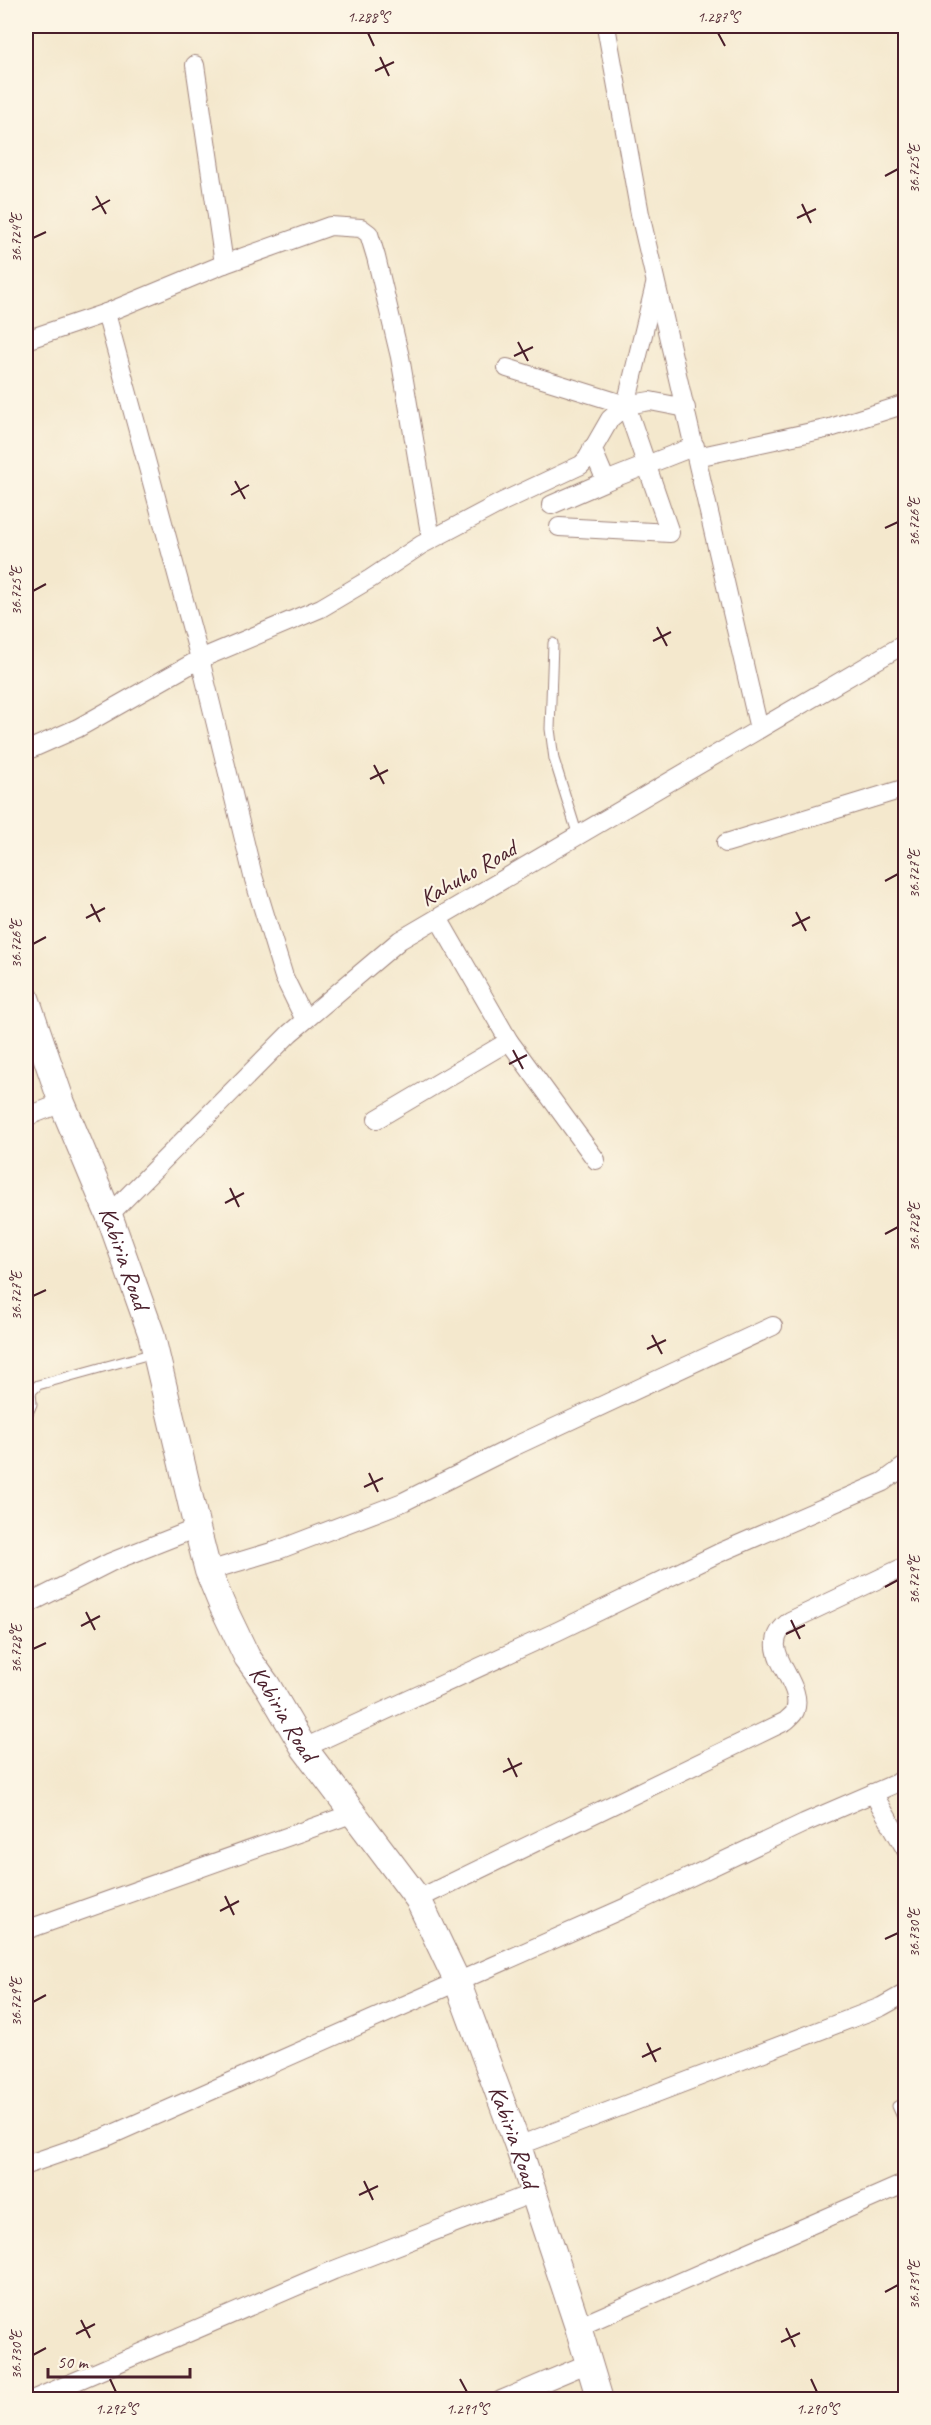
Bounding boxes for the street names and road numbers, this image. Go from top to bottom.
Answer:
street label: Kahuho Road [414,832,525,913]
street label: Kabiria Road [92,1202,157,1316]
street label: Kabiria Road [243,1660,326,1770]
street label: Kabiria Road [482,2081,547,2195]

